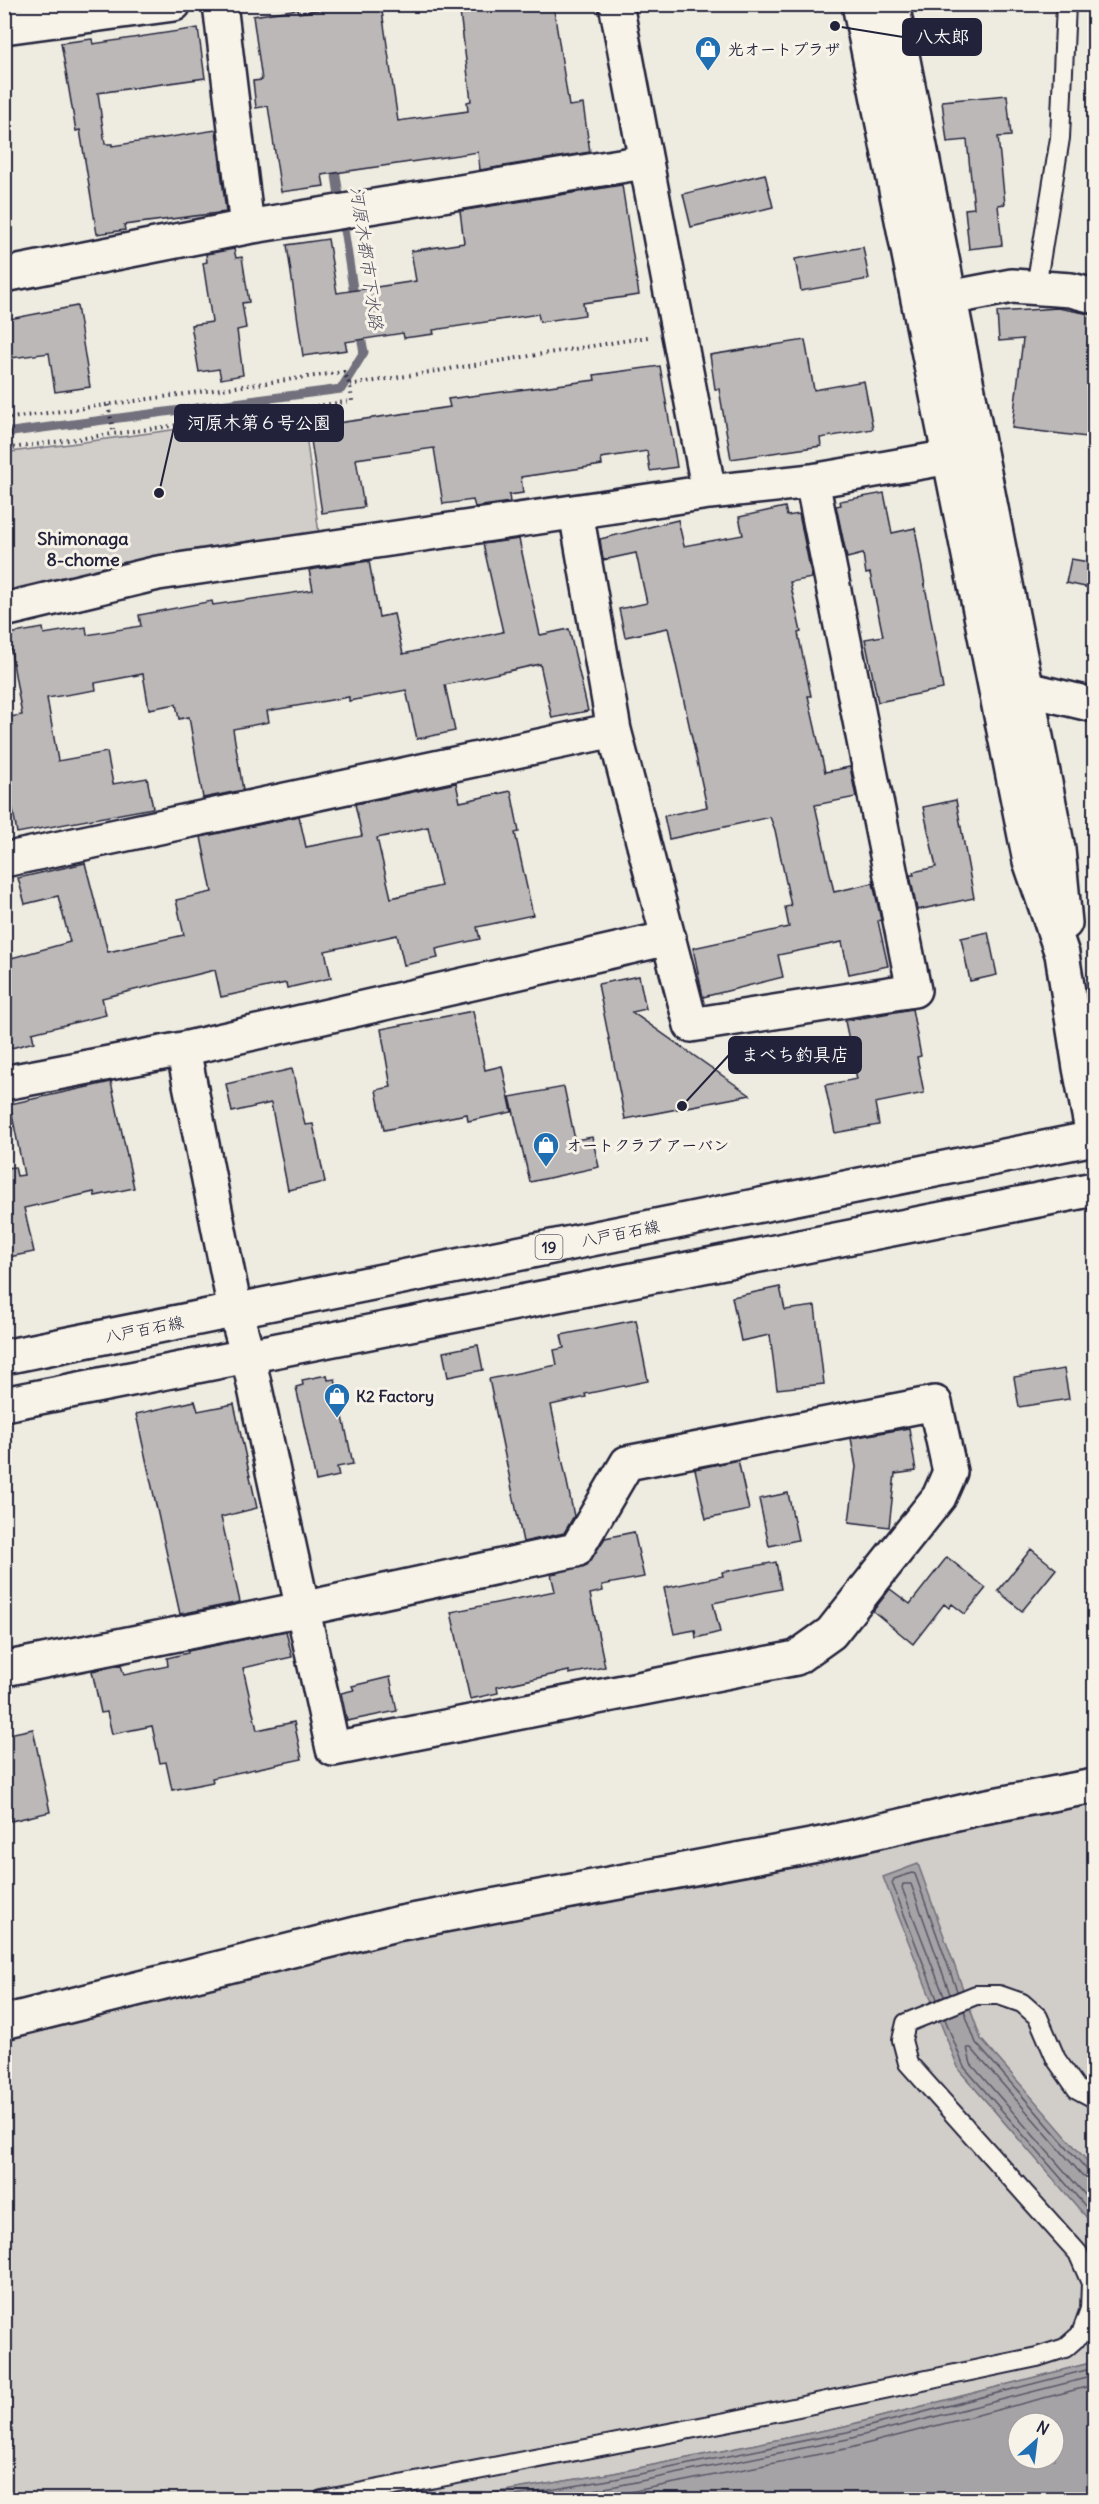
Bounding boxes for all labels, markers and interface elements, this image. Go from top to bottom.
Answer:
callout: 八太郎 [903,19,981,55]
text: 八太郎 [915,25,969,48]
shop icon: 光オートプラザ [693,34,723,72]
place label: 光オートプラザ [728,39,840,59]
water label: 河原木都市下水路 [346,185,389,332]
callout: 河原木第６号公園 [175,405,343,441]
text: 河原木第６号公園 [187,411,331,434]
district label: Shimonaga 8-chome [37,527,129,571]
callout: まべち釣具店 [729,1037,861,1073]
text: まべち釣具店 [741,1043,849,1066]
shop icon: オートクラブ アーバン [531,1130,561,1168]
place label: オートクラブ アーバン [566,1135,729,1155]
street label: 八戸百石線 [579,1216,661,1250]
road number: 19 [536,1235,562,1259]
street label: 八戸百石線 [103,1312,185,1346]
shop icon: K2 Factory [322,1381,352,1419]
place label: K2 Factory [356,1386,434,1407]
north arrow [1006,2411,1066,2471]
text: N [1033,2416,1053,2439]

